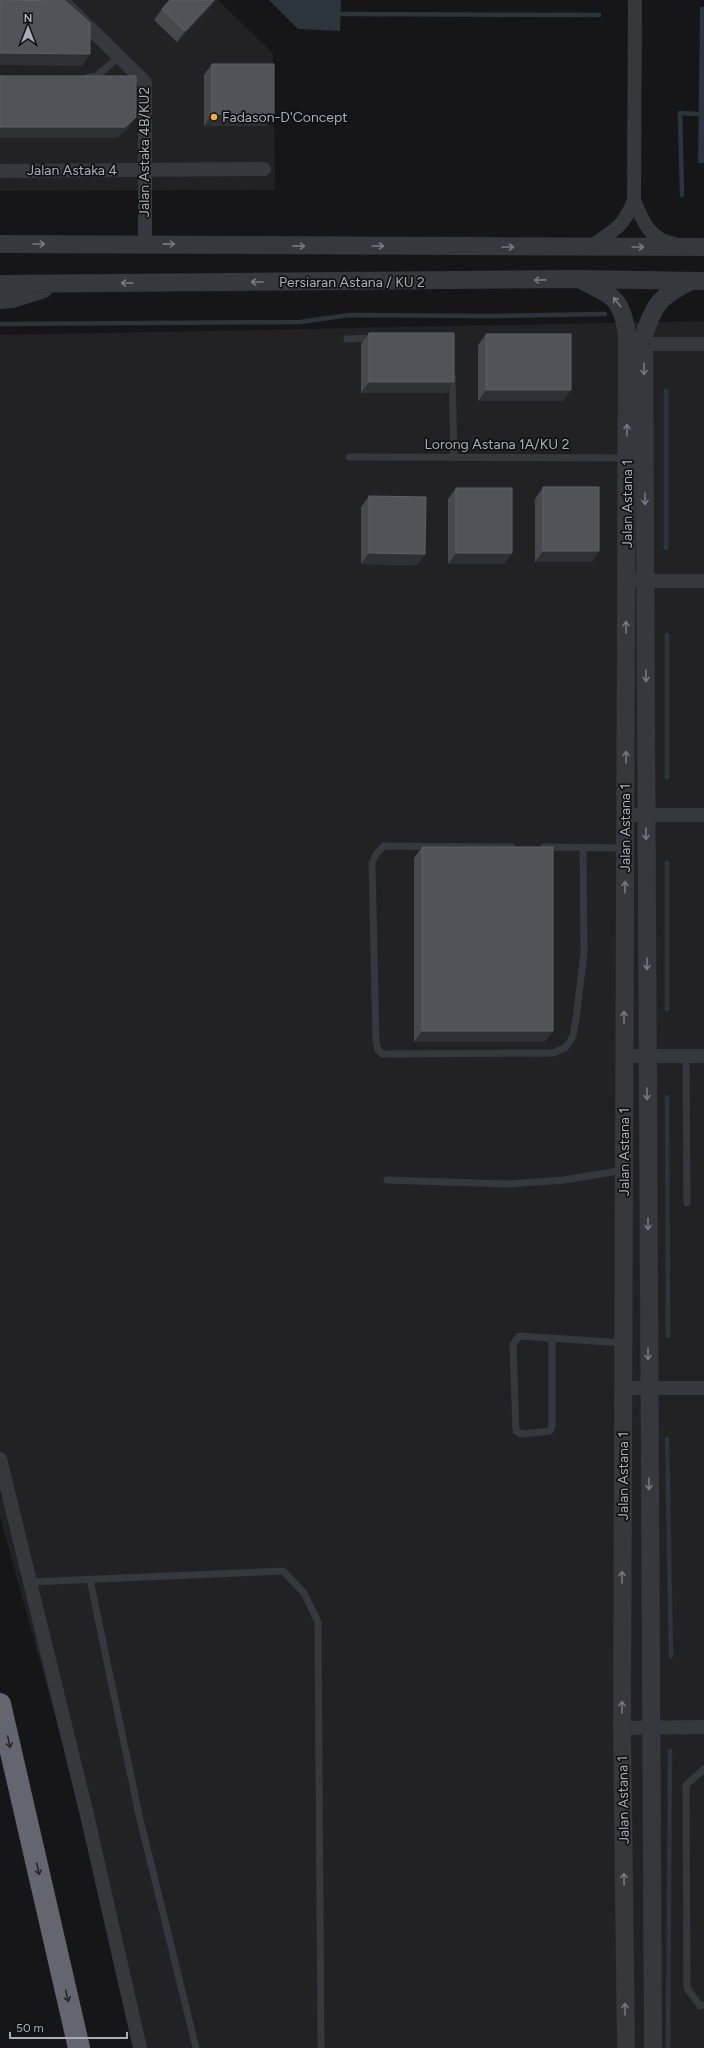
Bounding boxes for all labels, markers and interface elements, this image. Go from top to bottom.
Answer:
north arrow [8,8,48,48]
text: N [24,12,32,25]
street label: Jalan Astaka 4B/KU2 [136,87,153,217]
place label: Fadason-D'Concept [222,109,348,126]
marker: Fadason-D'Concept [209,112,219,122]
street label: Jalan Astaka 4 [27,162,117,179]
one-way arrow [32,240,45,248]
one-way arrow [162,240,175,248]
one-way arrow [292,242,305,249]
one-way arrow [371,242,384,250]
one-way arrow [501,243,514,251]
one-way arrow [631,243,644,251]
street label: Persiaran Astana / KU 2 [279,274,425,291]
one-way arrow [534,276,547,284]
one-way arrow [251,278,264,286]
one-way arrow [121,279,134,287]
one-way arrow [612,297,621,308]
one-way arrow [640,362,648,375]
one-way arrow [623,424,631,437]
street label: Lorong Astana 1A/KU 2 [425,436,569,453]
street label: Jalan Astana 1 [619,460,636,548]
one-way arrow [641,492,649,505]
one-way arrow [622,621,630,634]
one-way arrow [642,669,650,682]
one-way arrow [622,751,630,764]
street label: Jalan Astana 1 [617,784,634,872]
one-way arrow [642,827,650,840]
one-way arrow [621,881,629,894]
one-way arrow [643,957,651,970]
one-way arrow [620,1011,628,1024]
one-way arrow [643,1087,651,1100]
street label: Jalan Astana 1 [616,1108,633,1196]
one-way arrow [644,1217,652,1230]
one-way arrow [644,1347,652,1360]
street label: Jalan Astana 1 [615,1432,632,1520]
one-way arrow [645,1477,653,1490]
one-way arrow [618,1571,626,1584]
one-way arrow [618,1701,626,1714]
one-way arrow [5,1735,13,1748]
street label: Jalan Astana 1 [614,1756,633,1844]
one-way arrow [34,1862,42,1875]
one-way arrow [620,1873,628,1886]
one-way arrow [64,1989,71,2002]
one-way arrow [621,2003,629,2016]
scale bar [10,2014,127,2040]
text: 50 m [16,2021,44,2035]

